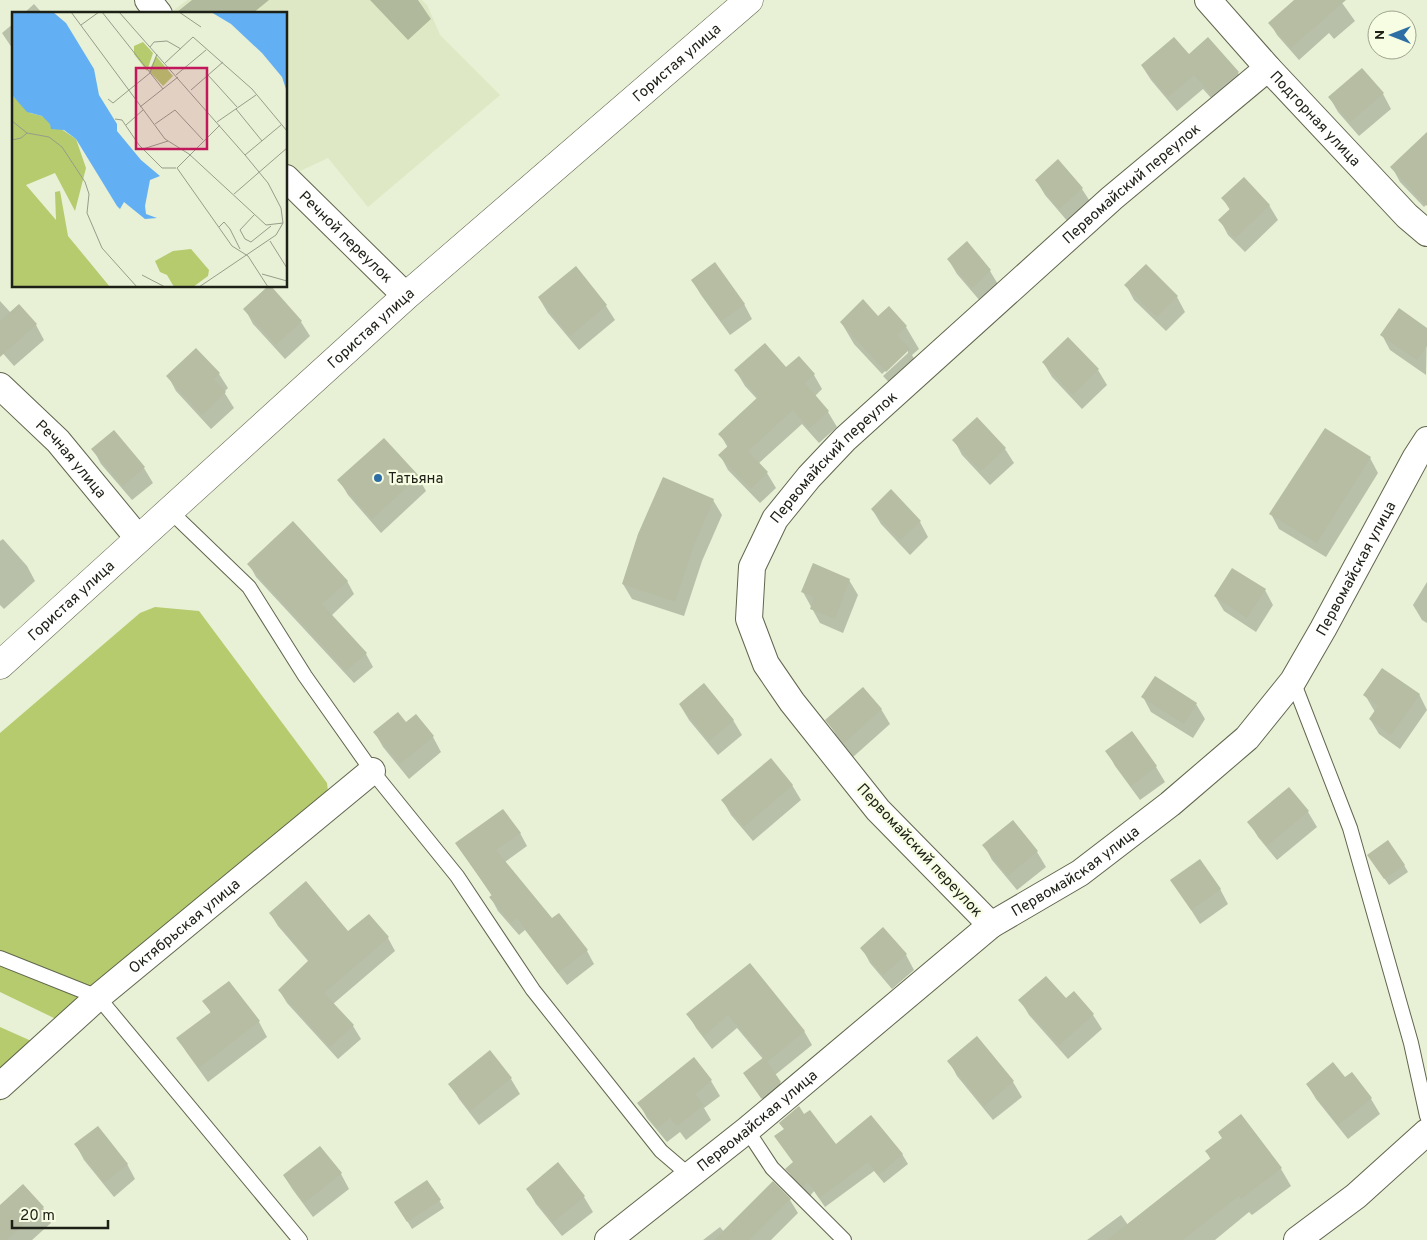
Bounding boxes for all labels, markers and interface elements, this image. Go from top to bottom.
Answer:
north arrow [1367,10,1417,60]
inset map [12,12,288,288]
street label: Гористая улица [629,20,726,107]
text: N [1372,30,1389,40]
street label: Подгорная улица [1265,68,1364,171]
street label: Первомайский переулок [1059,120,1205,249]
street label: Речной переулок [294,188,396,288]
street label: Гористая улица [324,285,419,373]
street label: Первомайский переулок [767,388,902,528]
street label: Речная улица [31,416,110,503]
place label: Татьяна [388,470,443,489]
marker: Татьяна [372,472,384,484]
street label: Первомайская улица [1313,499,1401,640]
street label: Гористая улица [25,557,119,646]
street label: Первомайский переулок [852,780,986,922]
street label: Первомайская улица [1008,823,1144,922]
street label: Октябрьская улица [125,876,245,979]
street label: Первомайская улица [694,1067,822,1177]
scale bar [12,1198,109,1230]
text: 20 m [20,1207,55,1226]

